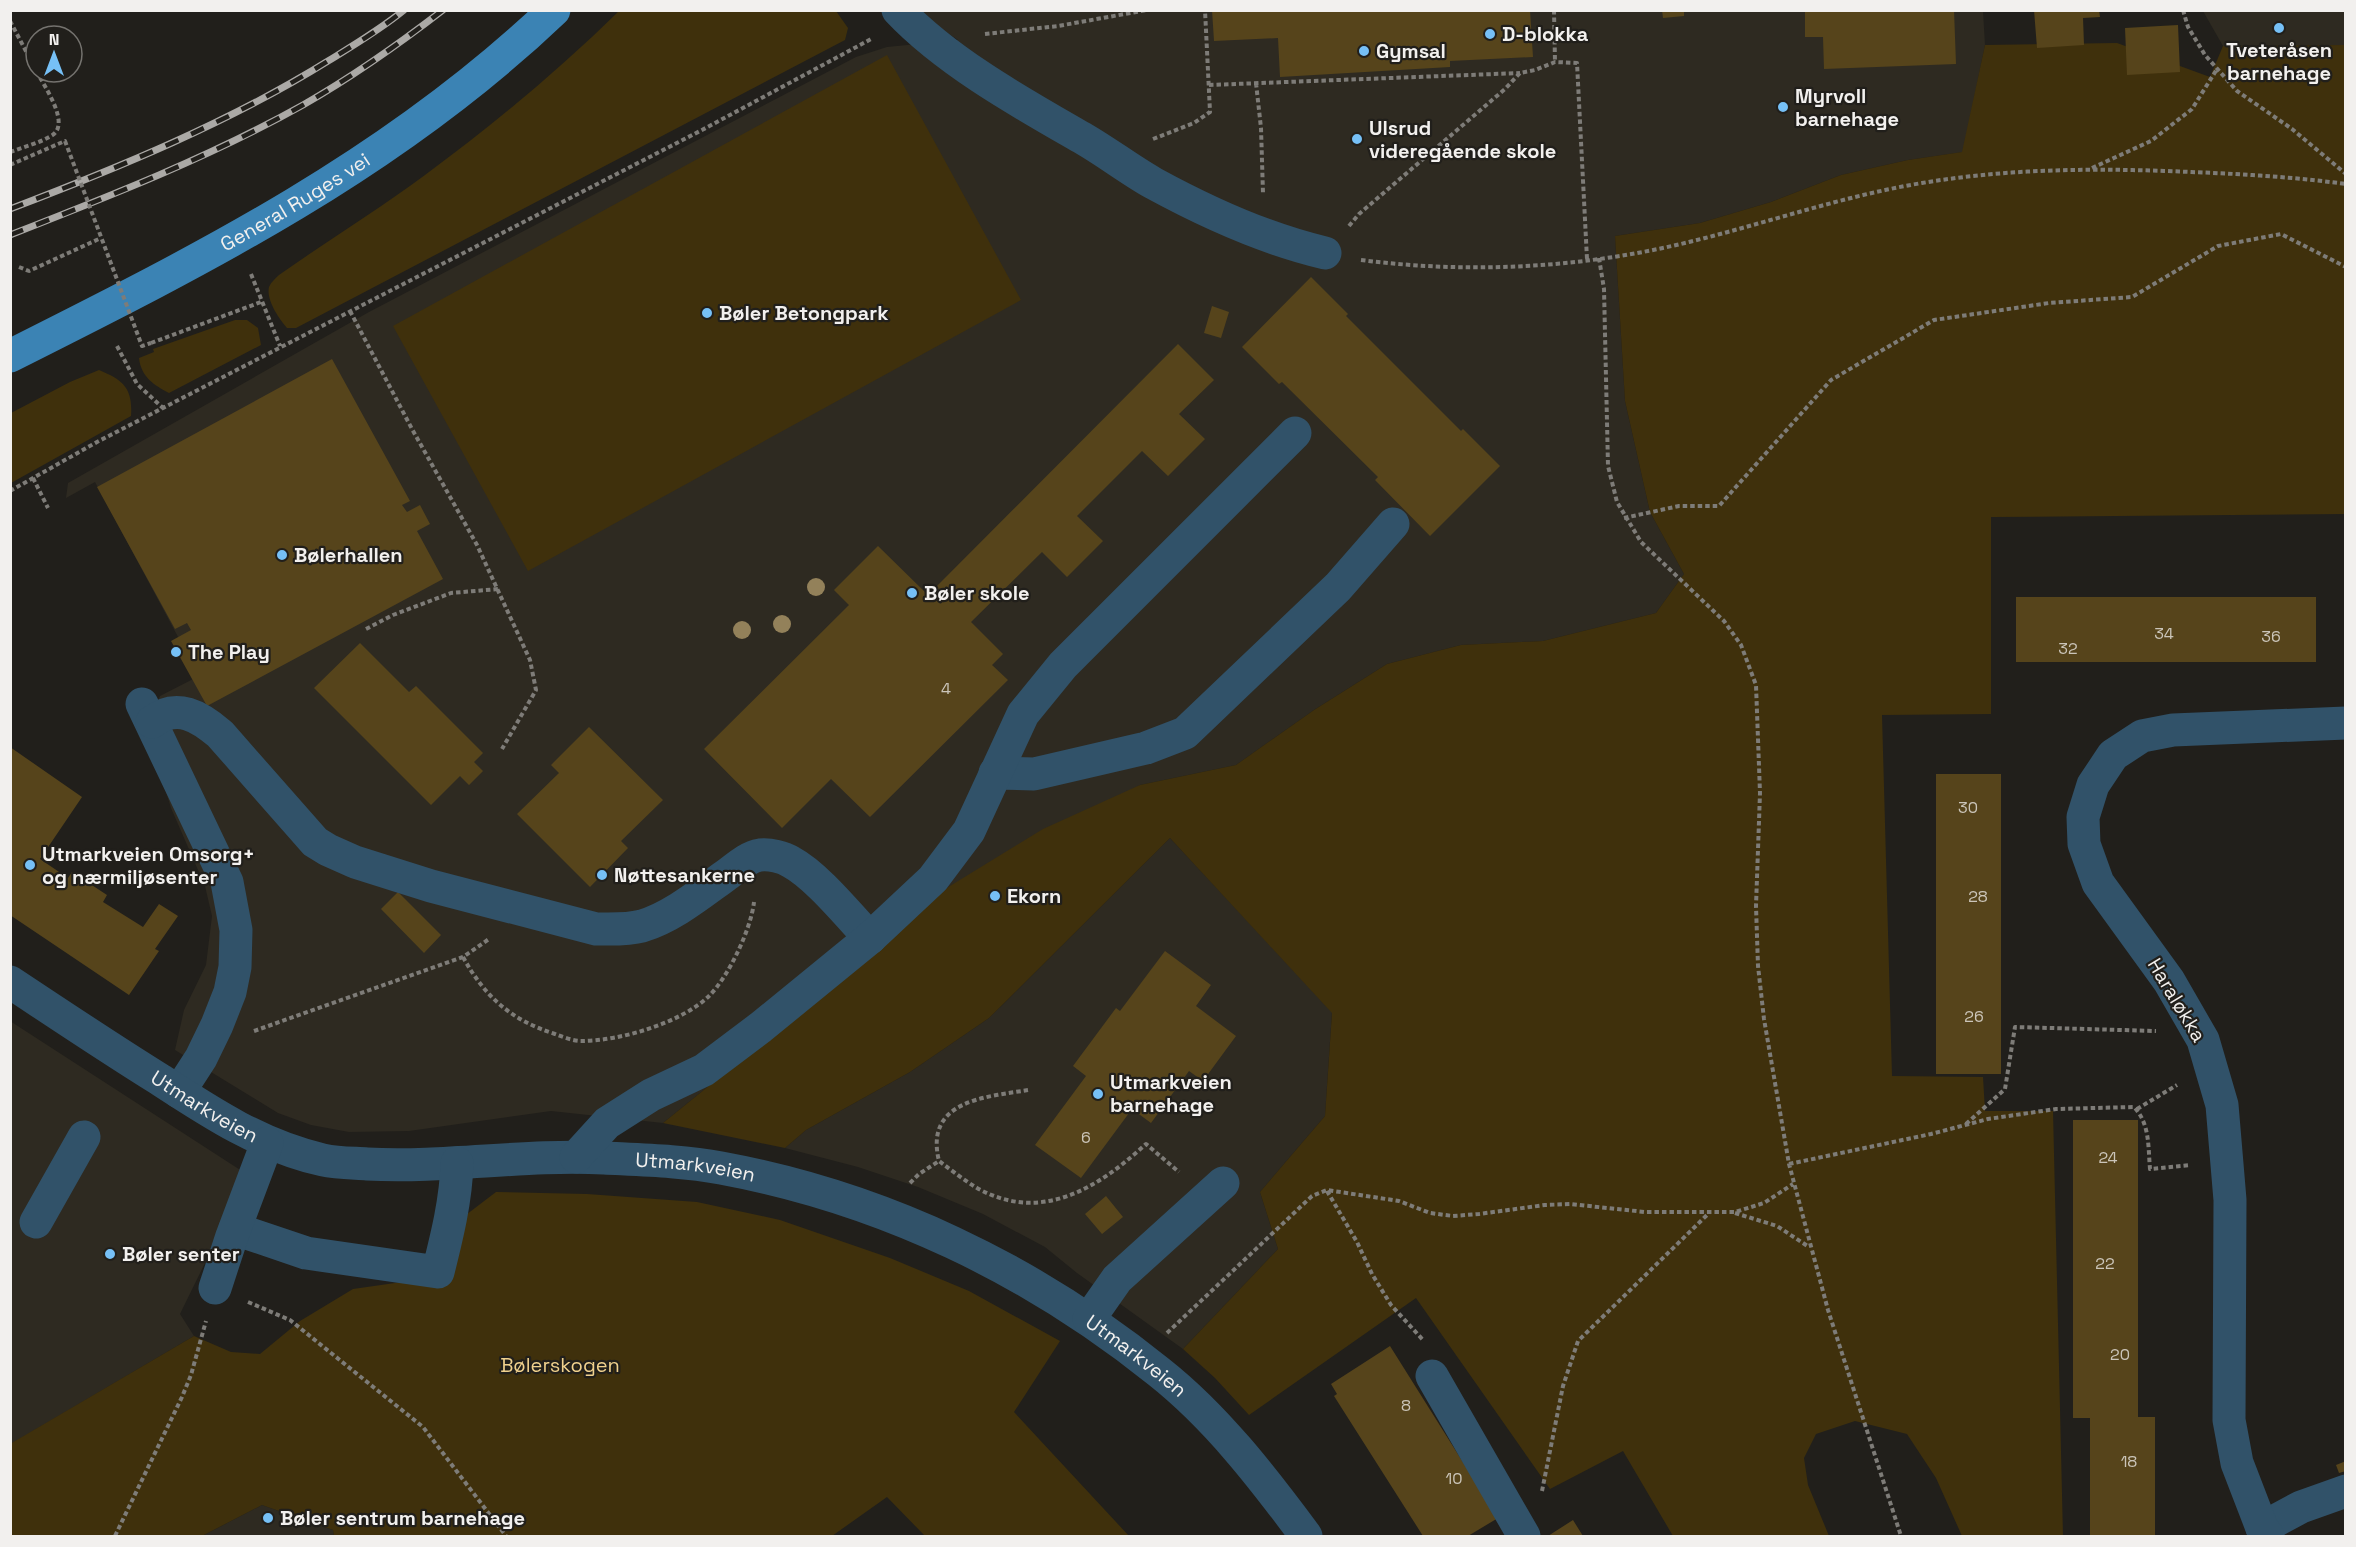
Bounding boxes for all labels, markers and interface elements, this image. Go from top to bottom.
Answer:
place label: D-blokka [1502,21,1589,47]
marker: Tveteråsen barnehage [2272,21,2286,35]
north arrow [24,24,84,84]
marker: D-blokka [1483,27,1497,41]
text: N [49,29,59,50]
place label: Tveteråsen barnehage [2226,37,2332,86]
place label: Gymsal [1376,38,1446,64]
marker: Gymsal [1357,44,1371,58]
place label: Myrvoll barnehage [1795,83,1899,132]
marker: Myrvoll barnehage [1776,100,1790,114]
place label: Ulsrud videregående skole [1369,115,1556,164]
marker: Ulsrud videregående skole [1350,132,1364,146]
street label: General Ruges vei [216,147,375,257]
place label: Bøler Betongpark [719,300,888,326]
marker: Bøler Betongpark [700,306,714,320]
place label: Bølerhallen [294,542,403,568]
marker: Bølerhallen [275,548,289,562]
place label: Bøler skole [924,580,1030,606]
marker: Bøler skole [905,586,919,600]
house number: 34 [2154,623,2174,644]
house number: 36 [2261,626,2281,647]
house number: 32 [2058,638,2078,659]
place label: The Play [188,639,270,665]
marker: The Play [169,645,183,659]
house number: 4 [941,678,951,699]
house number: 30 [1958,797,1978,818]
place label: Utmarkveien Omsorg+ og nærmiljøsenter [42,841,255,890]
marker: Utmarkveien Omsorg+ og nærmiljøsenter [23,858,37,872]
place label: Nøttesankerne [614,862,755,888]
marker: Nøttesankerne [595,868,609,882]
place label: Ekorn [1007,883,1061,909]
house number: 28 [1968,886,1988,907]
marker: Ekorn [988,889,1002,903]
street label: Haraløkka [2142,953,2212,1047]
house number: 26 [1964,1006,1984,1027]
street label: Utmarkveien [146,1064,262,1148]
place label: Utmarkveien barnehage [1110,1069,1232,1118]
marker: Utmarkveien barnehage [1091,1087,1105,1101]
house number: 6 [1081,1127,1091,1148]
street label: Utmarkveien [635,1147,758,1188]
house number: 24 [2098,1147,2118,1168]
place label: Bøler senter [122,1241,240,1267]
marker: Bøler senter [103,1247,117,1261]
house number: 22 [2095,1253,2115,1274]
street label: Utmarkveien [1081,1309,1192,1403]
house number: 20 [2110,1344,2130,1365]
park label: Bølerskogen [500,1352,620,1378]
house number: 8 [1401,1395,1411,1416]
house number: 18 [2121,1451,2137,1472]
house number: 10 [1446,1468,1462,1489]
place label: Bøler sentrum barnehage [280,1505,525,1531]
marker: Bøler sentrum barnehage [261,1511,275,1525]

